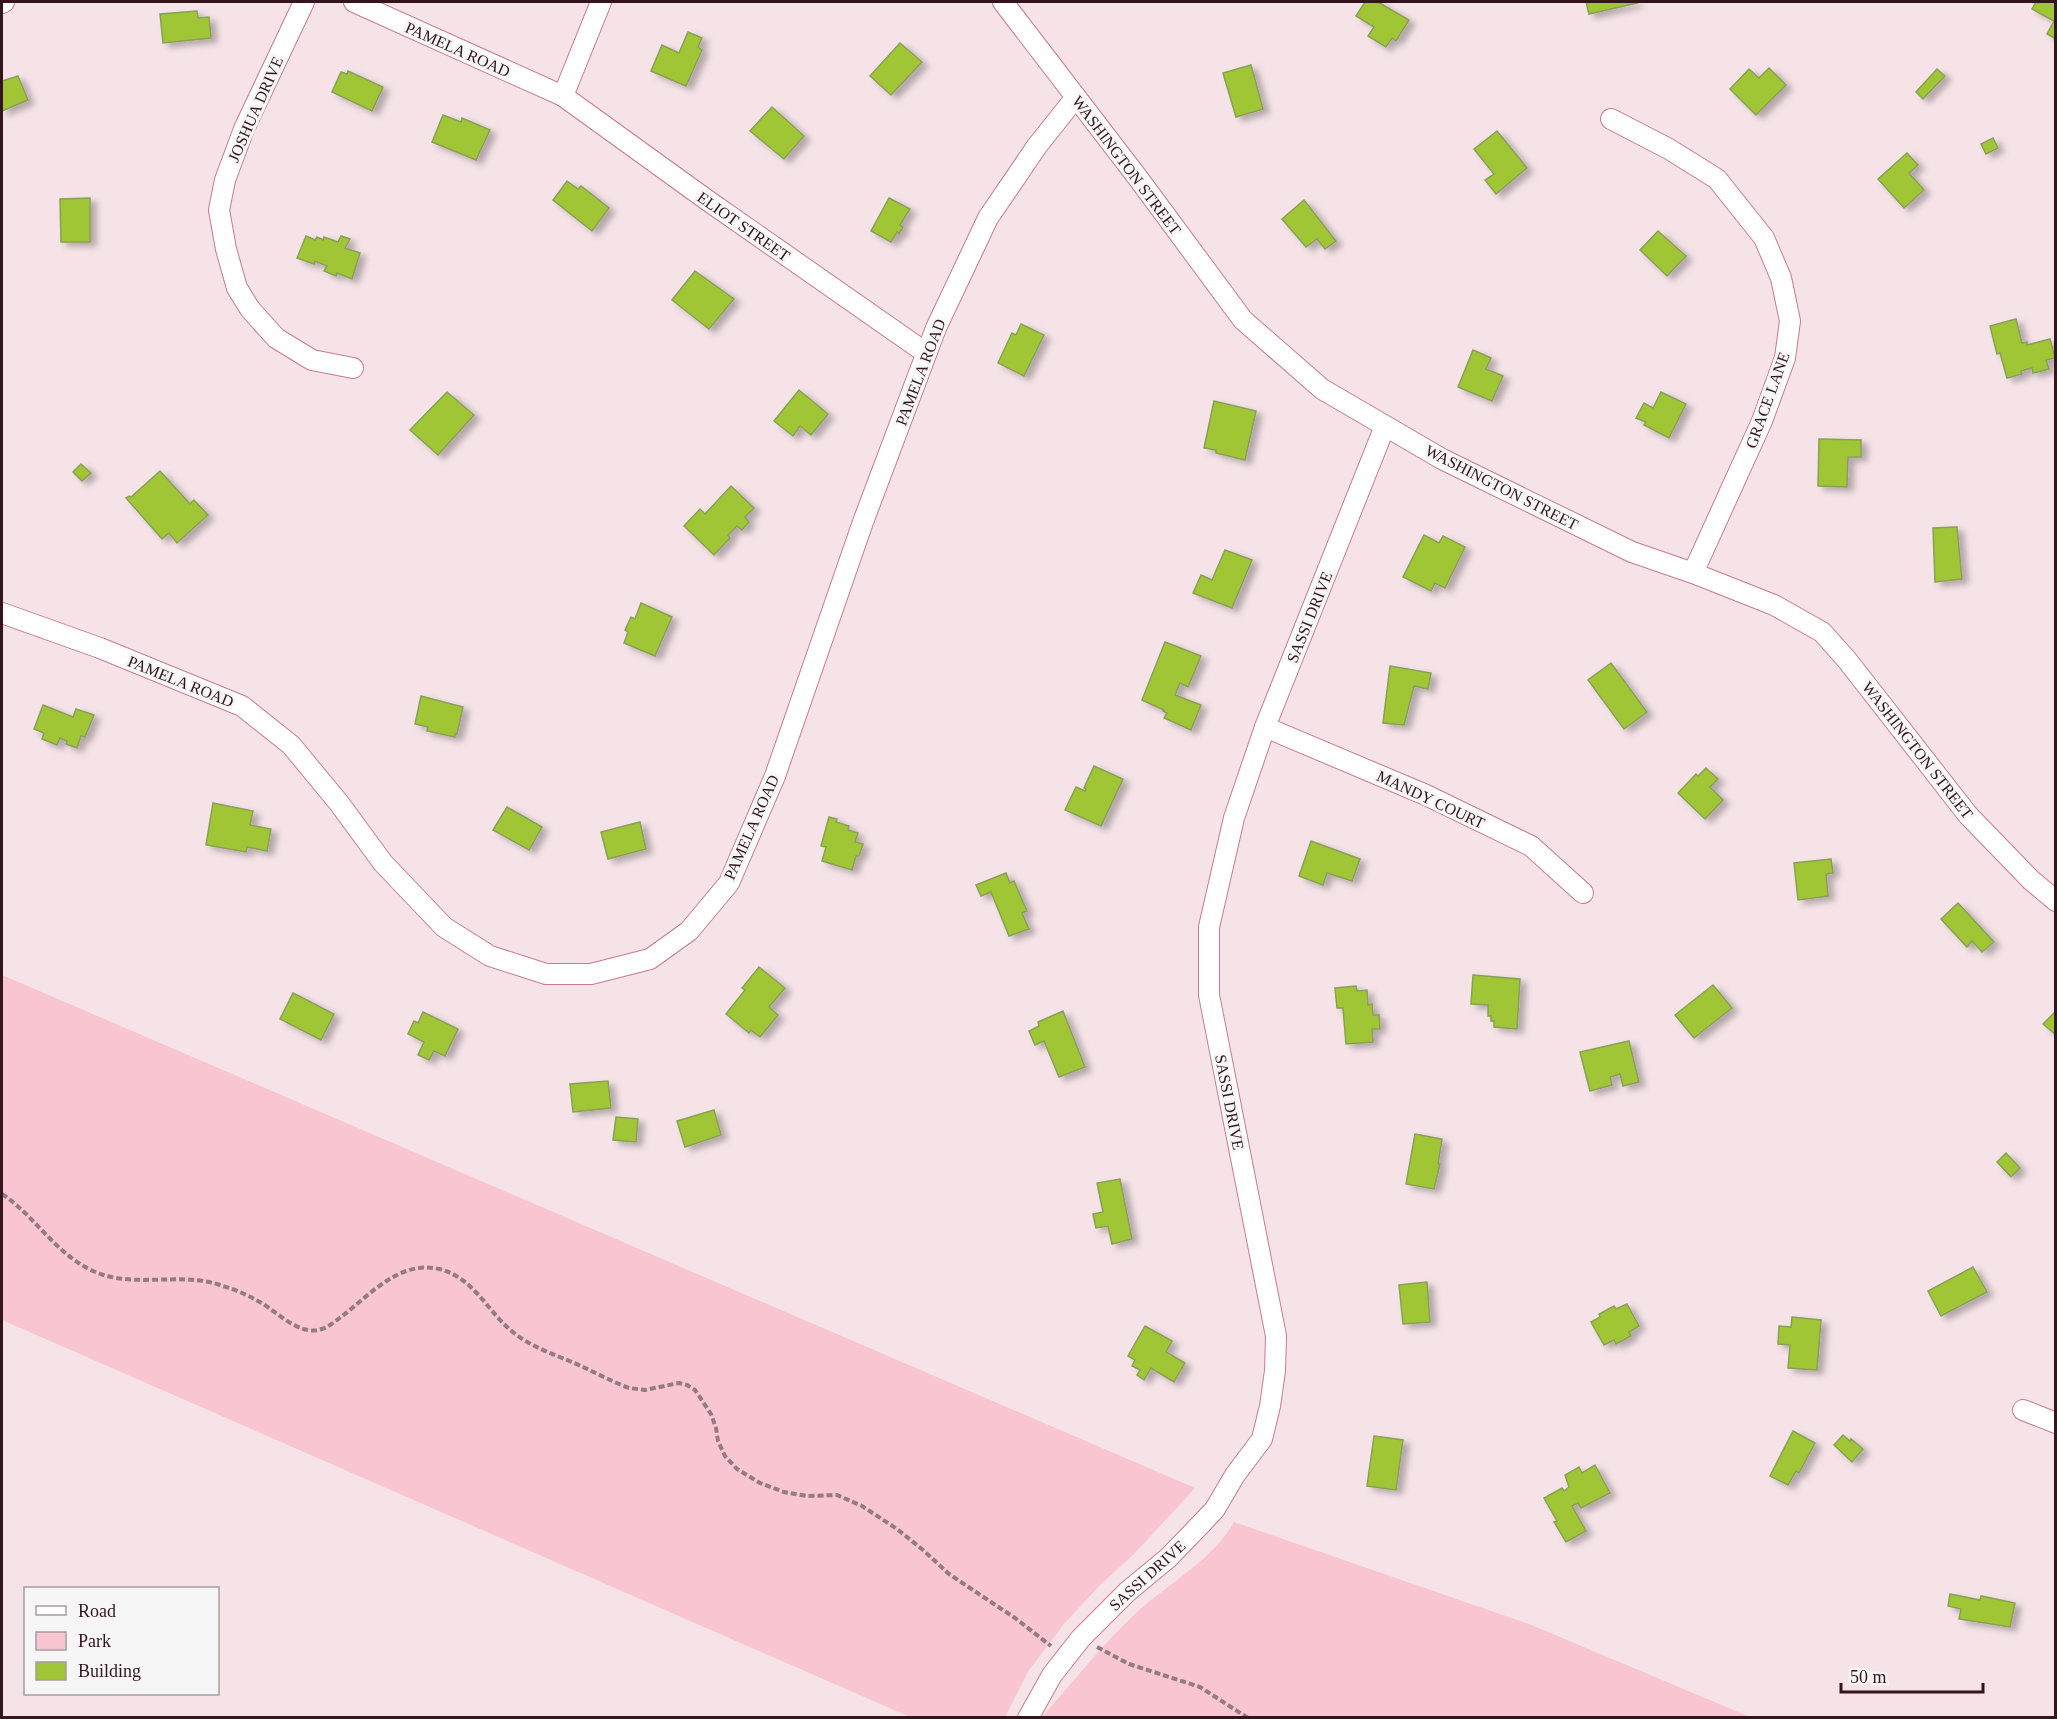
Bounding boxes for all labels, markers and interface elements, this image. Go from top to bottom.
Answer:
street label: PAMELA ROAD [403,19,513,80]
street label: JOSHUA DRIVE [225,54,286,164]
street label: WASHINGTON STREET [1069,93,1184,238]
street label: ELIOT STREET [694,188,793,265]
street label: PAMELA ROAD [892,316,949,428]
street label: GRACE LANE [1742,350,1793,450]
street label: WASHINGTON STREET [1423,442,1581,533]
street label: SASSI DRIVE [1284,569,1335,665]
street label: PAMELA ROAD [125,652,236,710]
street label: WASHINGTON STREET [1859,678,1976,822]
street label: MANDY COURT [1374,767,1488,832]
street label: PAMELA ROAD [721,772,782,882]
street label: SASSI DRIVE [1212,1053,1247,1151]
street label: SASSI DRIVE [1106,1537,1189,1614]
legend [24,1587,219,1695]
text: Road [78,1601,116,1621]
text: Park [78,1631,111,1651]
scale bar [1841,1656,1984,1694]
text: Building [78,1661,141,1681]
text: 50 m [1850,1667,1887,1687]

